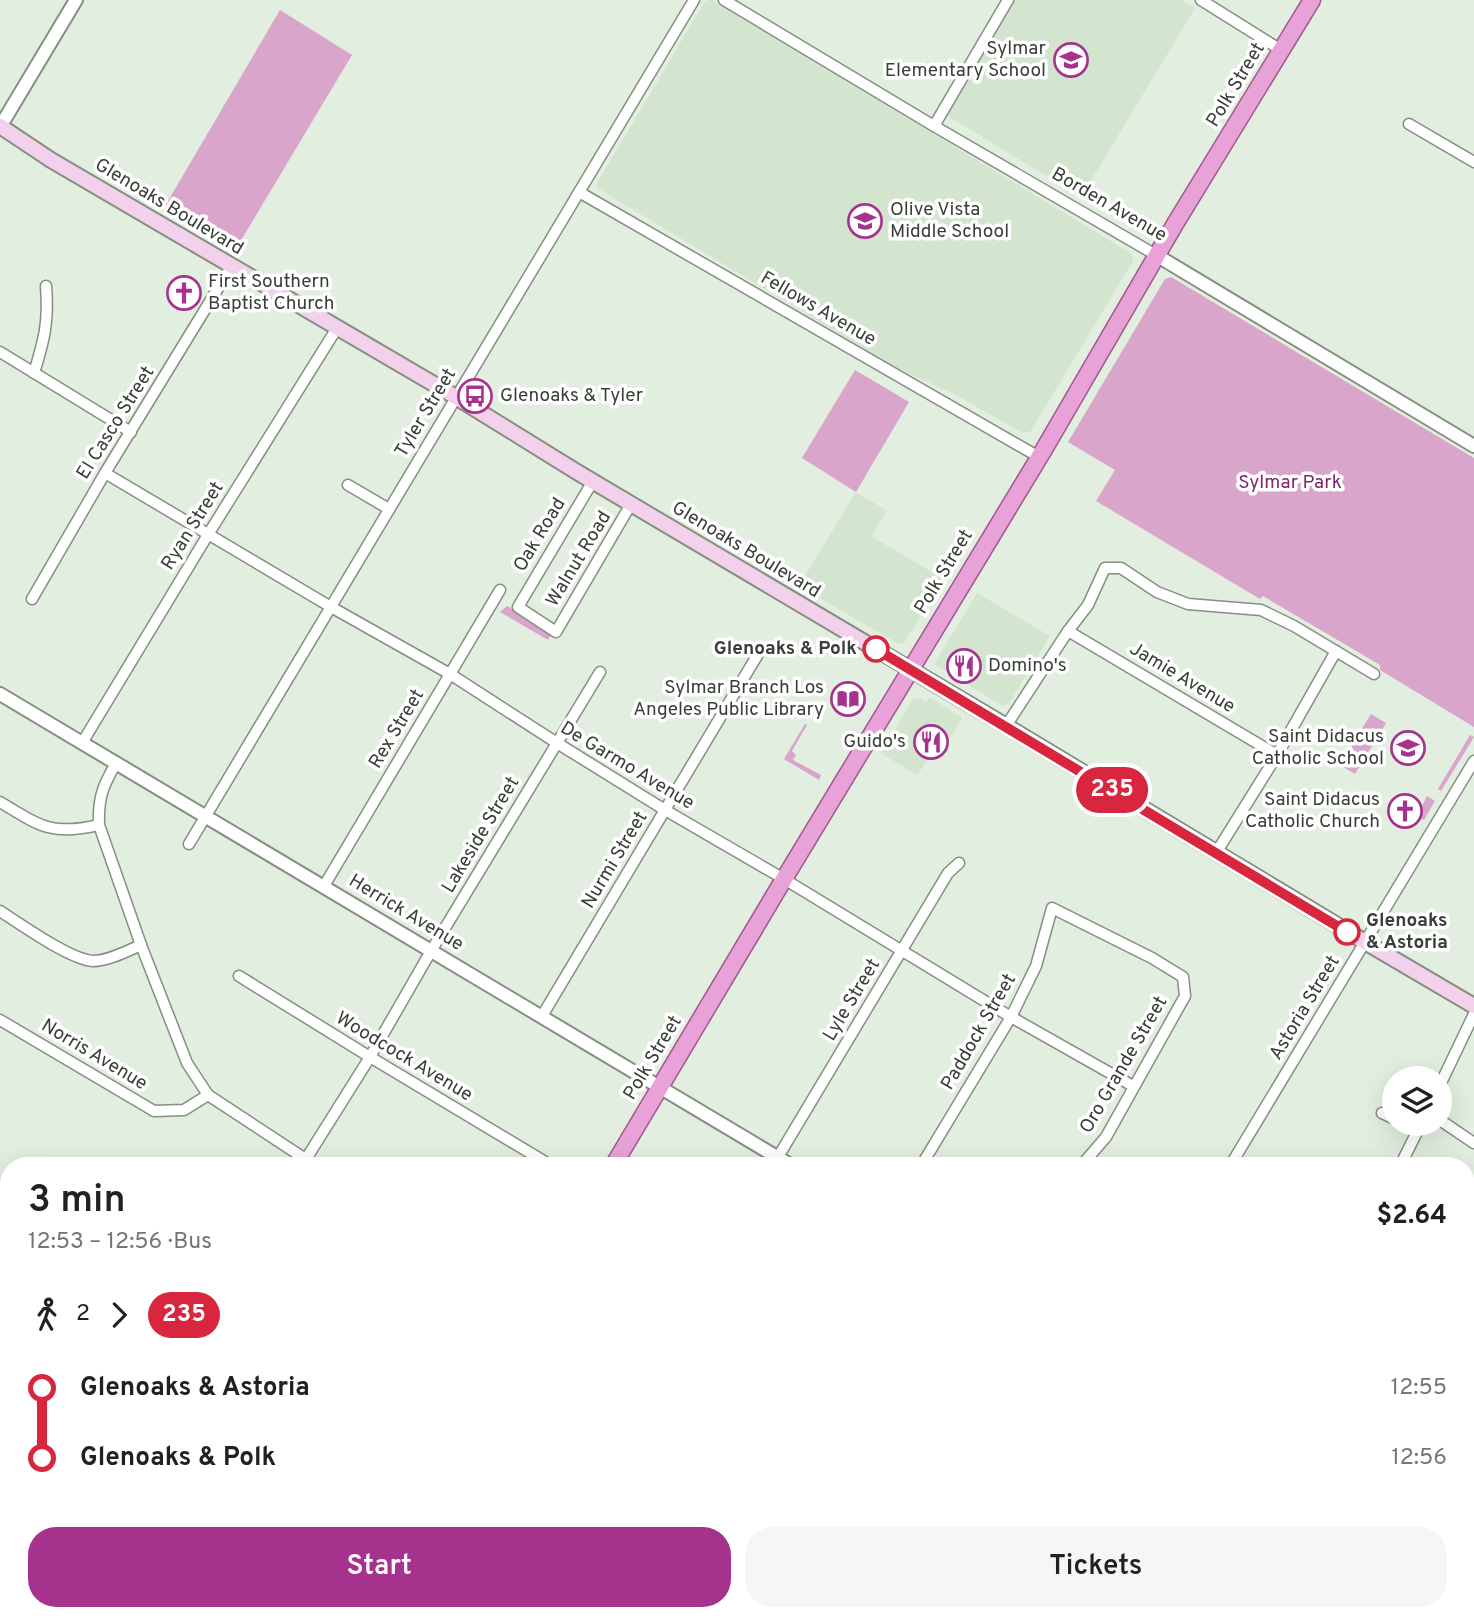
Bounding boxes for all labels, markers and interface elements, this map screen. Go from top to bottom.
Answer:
place label: Sylmar Elementary School [885,37,1047,83]
street label: Polk Street [1201,38,1271,132]
school or university icon: Sylmar Elementary School [1052,41,1090,79]
street label: Glenoaks Boulevard [90,153,248,261]
street label: Borden Avenue [1047,162,1171,248]
place label: Olive Vista Middle School [890,198,1009,244]
school or university icon: Olive Vista Middle School [846,202,884,240]
street label: Fellows Avenue [756,266,880,352]
place label: First Southern Baptist Church [208,270,334,316]
church icon: First Southern Baptist Church [165,274,203,312]
street label: El Casco Street [72,362,160,484]
street label: Tyler Street [390,364,462,462]
bus stop icon: Glenoaks & Tyler [456,377,494,415]
place label: Glenoaks & Tyler [500,384,644,408]
park label: Sylmar Park [1238,471,1342,495]
street label: Ryan Street [156,477,230,575]
street label: Oak Road [509,494,571,576]
street label: Glenoaks Boulevard [667,496,825,604]
street label: Walnut Road [541,507,617,611]
street label: Polk Street [909,525,979,619]
marker: Glenoaks & Polk [863,636,889,662]
place label: Glenoaks & Polk [714,637,857,661]
street label: Jamie Avenue [1125,637,1239,719]
restaurant icon: Domino's [945,647,983,685]
place label: Domino's [988,654,1067,678]
place label: Sylmar Branch Los Angeles Public Library [633,676,824,722]
library icon: Sylmar Branch Los Angeles Public Library [829,680,867,718]
street label: Rex Street [364,685,430,773]
street label: De Garmo Avenue [556,716,698,816]
restaurant icon: Guido's [912,723,950,761]
place label: Saint Didacus Catholic School [1252,725,1384,771]
school or university icon: Saint Didacus Catholic School [1389,729,1427,767]
place label: Guido's [843,730,906,754]
line badge: 235 [1072,767,1152,813]
street label: Lakeside Street [437,772,525,898]
text: 235 [1090,775,1134,805]
place label: Saint Didacus Catholic Church [1245,788,1380,834]
church icon: Saint Didacus Catholic Church [1386,792,1424,830]
street label: Nurmi Street [577,807,653,913]
street label: Herrick Avenue [344,869,468,957]
place label: Glenoaks & Astoria [1366,909,1448,955]
marker: Glenoaks & Astoria [1334,919,1360,945]
street label: Astoria Street [1264,951,1346,1065]
street label: Lyle Street [818,954,886,1046]
street label: Paddock Street [936,969,1022,1095]
street label: Oro Grande Street [1075,992,1173,1138]
street label: Woodcock Avenue [331,1007,477,1107]
street label: Polk Street [618,1011,688,1105]
street label: Norris Avenue [37,1014,151,1096]
map controls [1382,1066,1452,1136]
button: layers [1382,1066,1452,1136]
text: 3 min [28,1177,126,1226]
text: $2.64 [1376,1200,1447,1233]
text: 12:53 – 12:56 · Bus [28,1228,212,1257]
icon: walk [28,1296,66,1334]
icon: forward [100,1296,138,1334]
text: 2 [76,1300,90,1329]
text: 235 [162,1300,206,1330]
text: Glenoaks & Astoria [80,1372,310,1405]
text: 12:55 [1391,1374,1447,1403]
text: Glenoaks & Polk [80,1442,276,1475]
text: 12:56 [1391,1444,1447,1473]
button: Start [28,1527,731,1607]
button: Tickets [745,1527,1447,1607]

